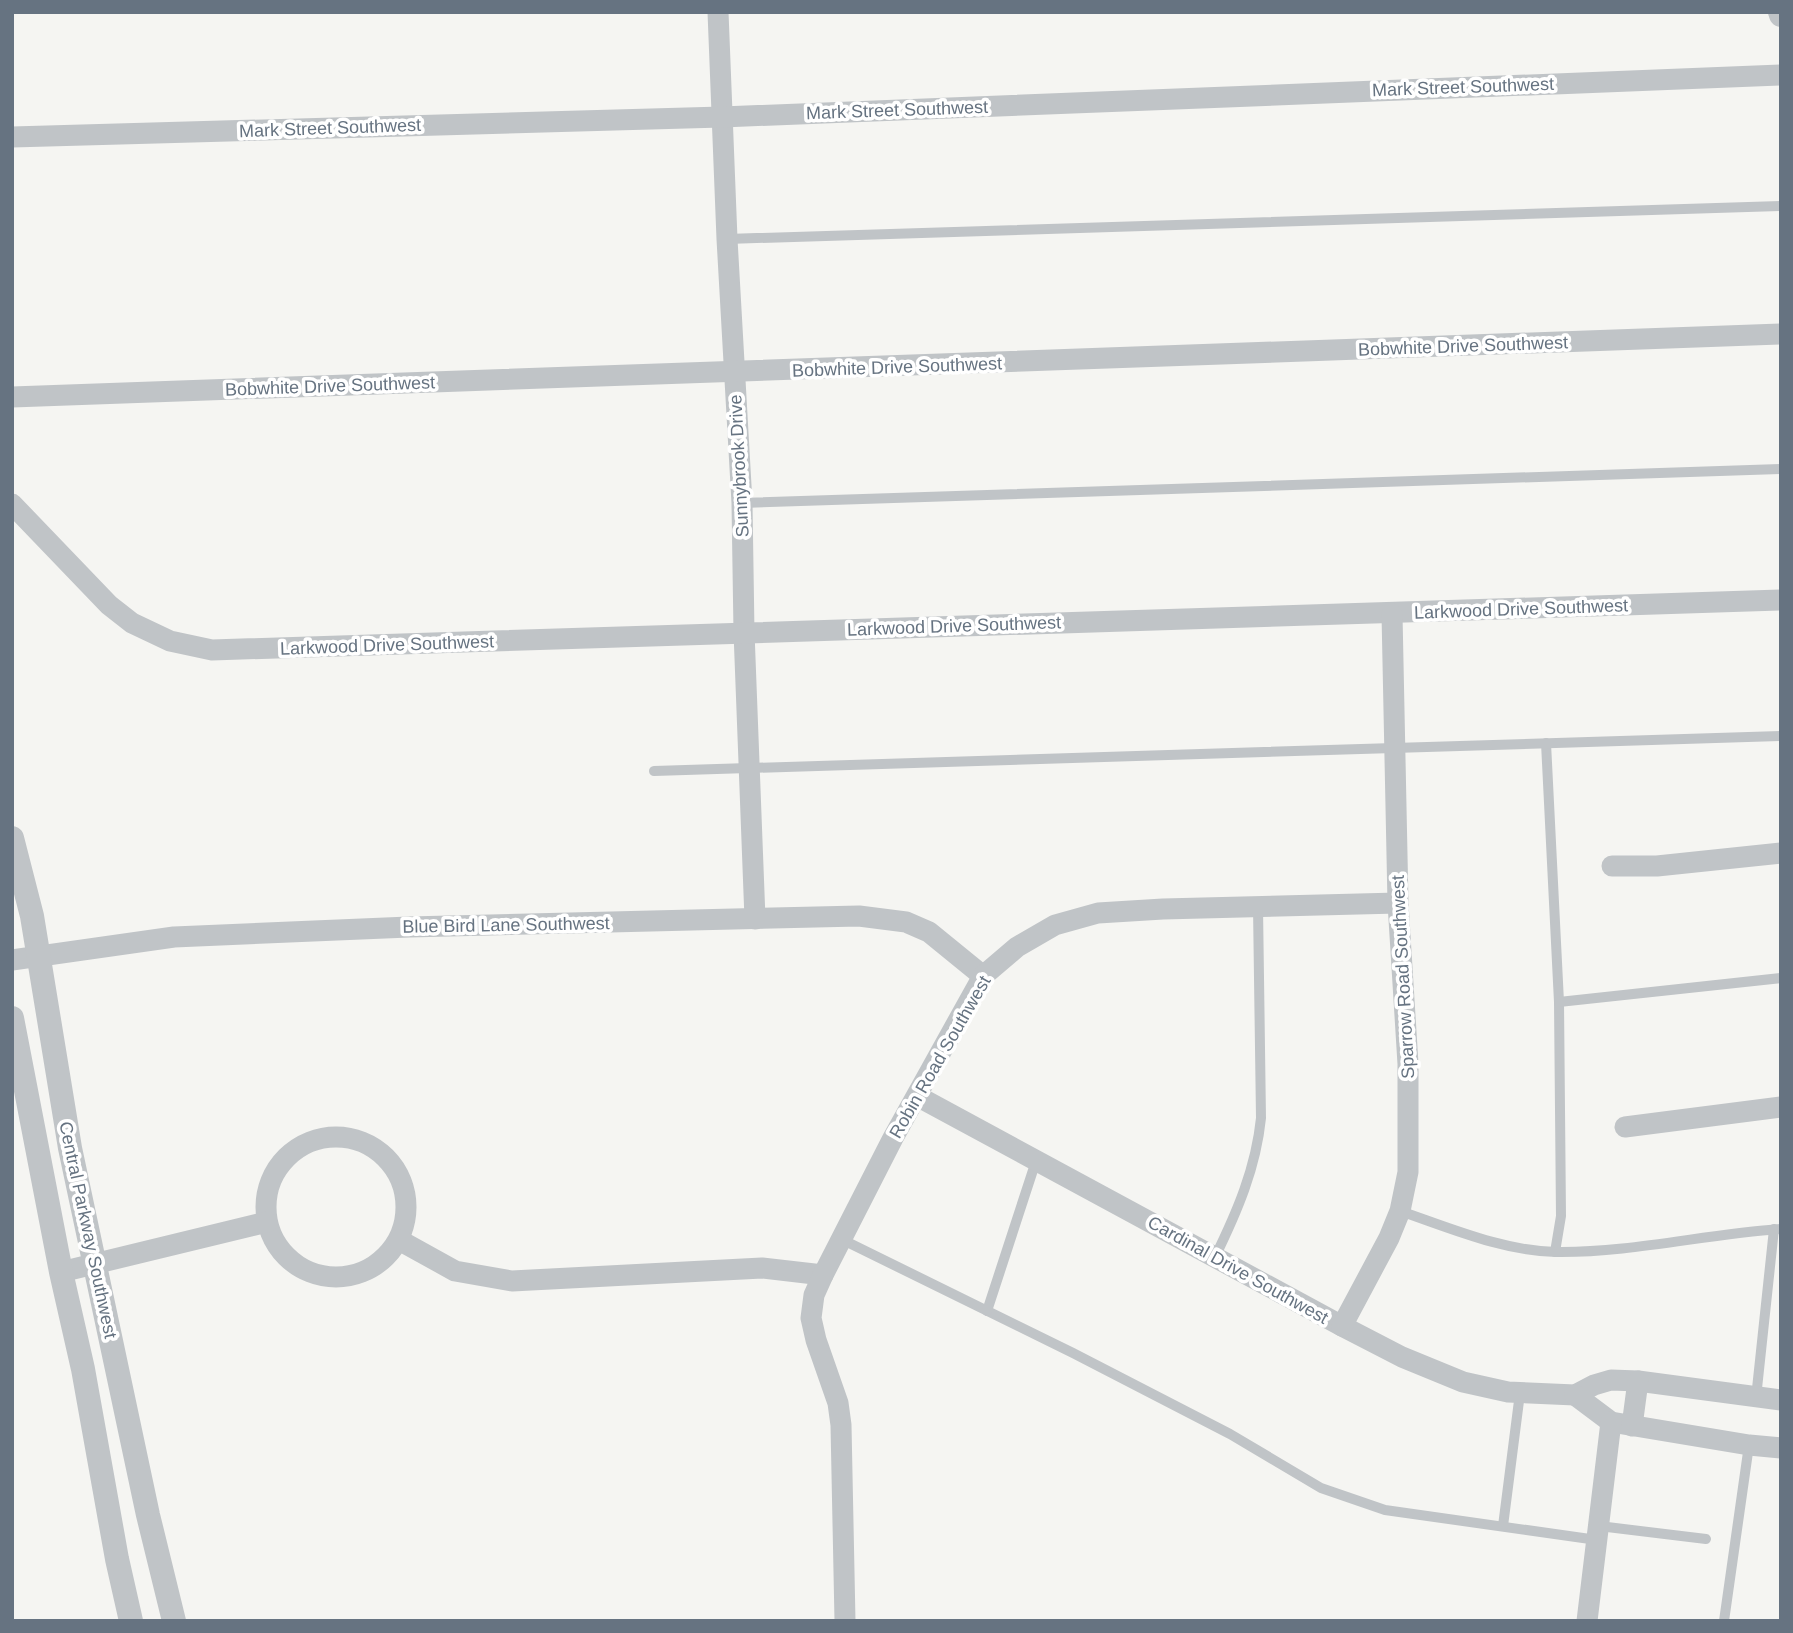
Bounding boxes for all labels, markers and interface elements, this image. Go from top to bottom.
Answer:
street label: Mark Street Southwest [1372,74,1554,100]
street label: Mark Street Southwest [806,97,988,123]
street label: Mark Street Southwest [239,115,421,141]
street label: Bobwhite Drive Southwest [1358,332,1568,360]
street label: Bobwhite Drive Southwest [792,353,1002,381]
street label: Bobwhite Drive Southwest [225,372,435,400]
street label: Sunnybrook Drive [725,394,753,538]
street label: Larkwood Drive Southwest [1414,595,1628,623]
street label: Larkwood Drive Southwest [847,612,1061,640]
street label: Larkwood Drive Southwest [280,631,494,659]
street label: Sparrow Road Southwest [1388,875,1418,1079]
street label: Blue Bird Lane Southwest [402,913,610,937]
street label: Robin Road Southwest [885,972,995,1142]
street label: Central Parkway Southwest [55,1120,121,1340]
street label: Cardinal Drive Southwest [1144,1212,1332,1328]

